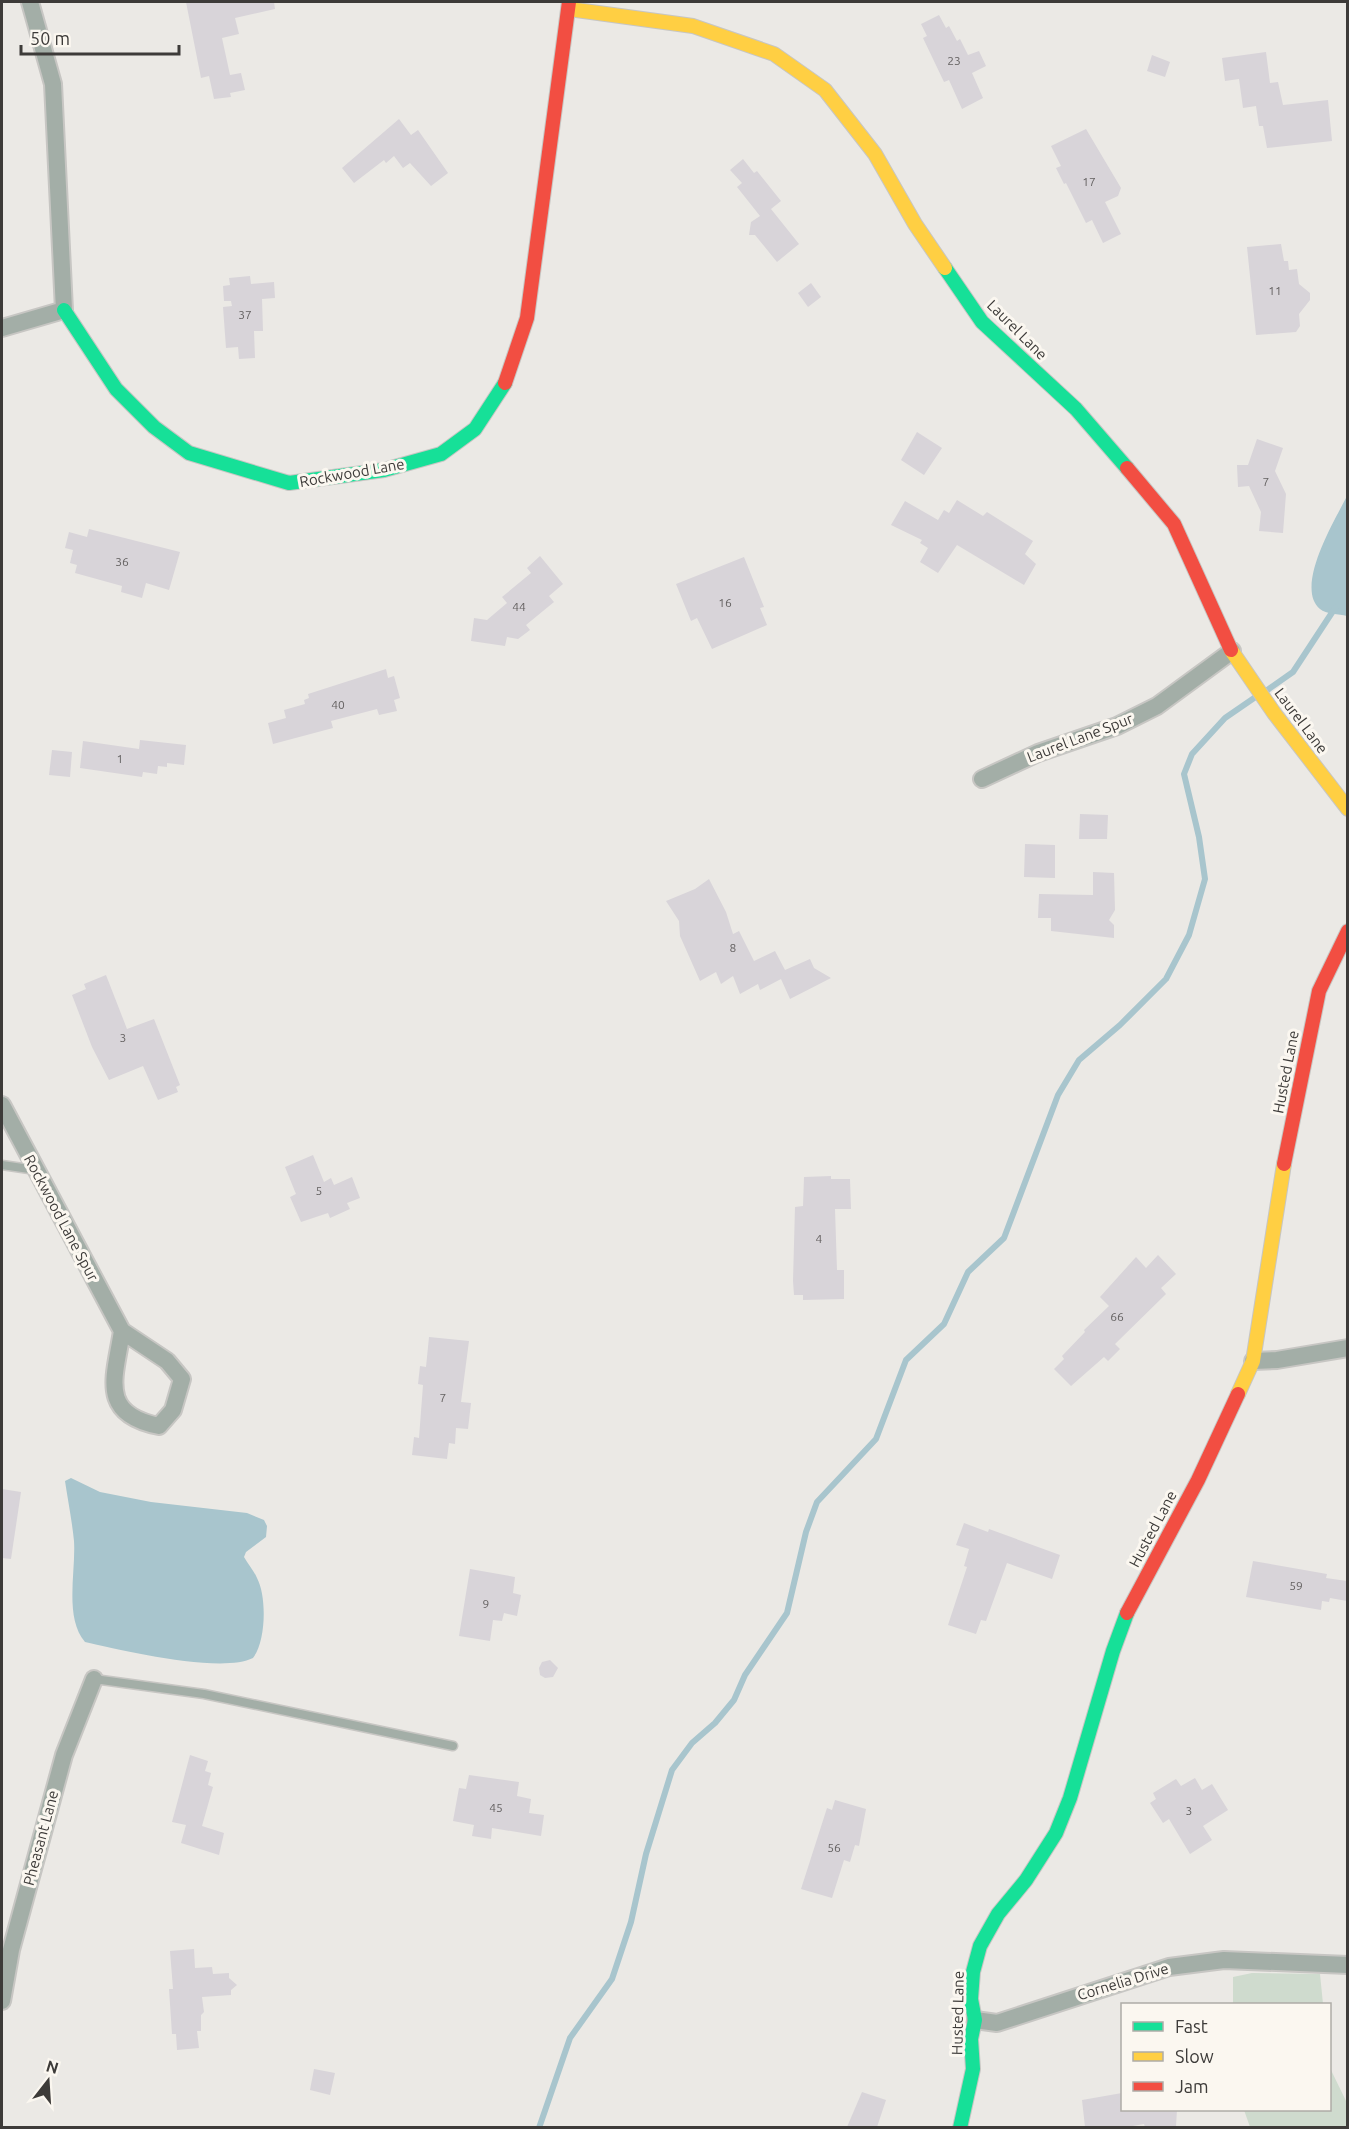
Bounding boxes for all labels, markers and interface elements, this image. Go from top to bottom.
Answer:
scale bar [21,18,178,56]
text: 50 m [30,28,70,48]
house number: 23 [947,54,961,67]
house number: 17 [1082,175,1096,188]
house number: 11 [1268,284,1282,297]
street label: Laurel Lane [984,296,1051,363]
house number: 37 [238,308,252,321]
street label: Rockwood Lane [298,455,406,490]
house number: 7 [1263,475,1269,488]
house number: 36 [115,555,129,568]
house number: 16 [718,596,732,609]
house number: 44 [512,600,526,613]
street label: Laurel Lane [1271,685,1331,757]
house number: 40 [331,698,345,711]
street label: Laurel Lane Spur [1025,709,1135,765]
house number: 1 [117,752,123,765]
house number: 8 [730,941,737,954]
street label: Husted Lane [1269,1029,1302,1115]
house number: 3 [120,1031,126,1044]
street label: Rockwood Lane Spur [21,1152,102,1284]
house number: 5 [316,1184,322,1197]
house number: 4 [816,1232,823,1245]
house number: 66 [1110,1310,1124,1323]
house number: 7 [440,1391,446,1404]
street label: Husted Lane [1125,1488,1180,1570]
house number: 59 [1289,1579,1303,1592]
house number: 9 [483,1597,489,1610]
street label: Pheasant Lane [20,1788,61,1887]
house number: 45 [489,1801,503,1814]
house number: 3 [1186,1804,1192,1817]
house number: 56 [827,1841,841,1854]
street label: Cornelia Drive [1075,1960,1171,2003]
street label: Husted Lane [948,1971,967,2055]
legend [1121,2003,1331,2111]
text: Fast [1175,2016,1208,2036]
text: Slow [1175,2046,1214,2066]
north arrow [18,2051,78,2111]
text: N [44,2056,61,2077]
text: Jam [1175,2076,1209,2096]

